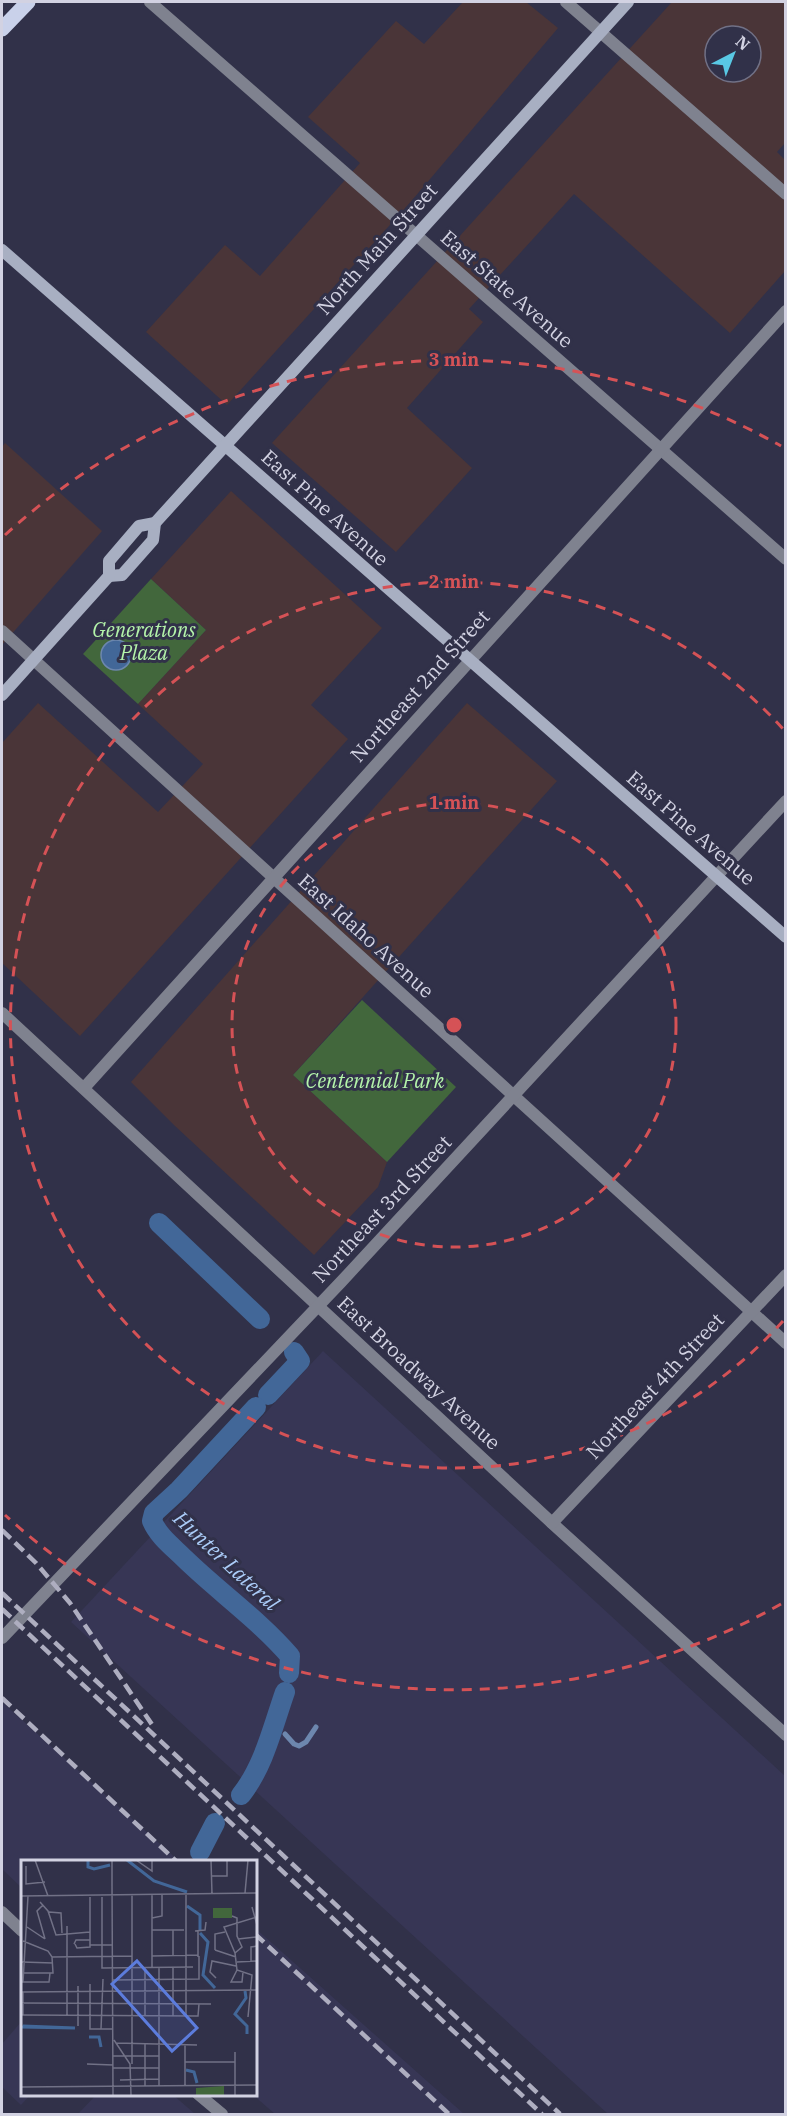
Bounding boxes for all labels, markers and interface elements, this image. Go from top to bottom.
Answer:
north arrow [703,24,763,84]
text: N [732,31,754,55]
street label: North Main Street [310,177,443,320]
street label: East State Avenue [435,224,579,354]
text: 3 min [429,348,479,371]
street label: East Pine Avenue [256,443,395,572]
text: 2 min [429,570,479,593]
street label: Northeast 2nd Street [344,604,495,768]
park label: Generations Plaza [92,616,196,666]
street label: East Pine Avenue [621,764,761,891]
text: 1 min [429,791,479,814]
street label: East Idaho Avenue [293,867,440,1004]
centre of rings [444,1015,464,1035]
park label: Centennial Park [306,1067,445,1094]
street label: Northeast 3rd Street [306,1129,457,1288]
street label: East Broadway Avenue [332,1290,507,1455]
street label: Northeast 4th Street [580,1307,730,1465]
water label: Hunter Lateral [167,1503,286,1617]
inset map [21,1860,256,2095]

